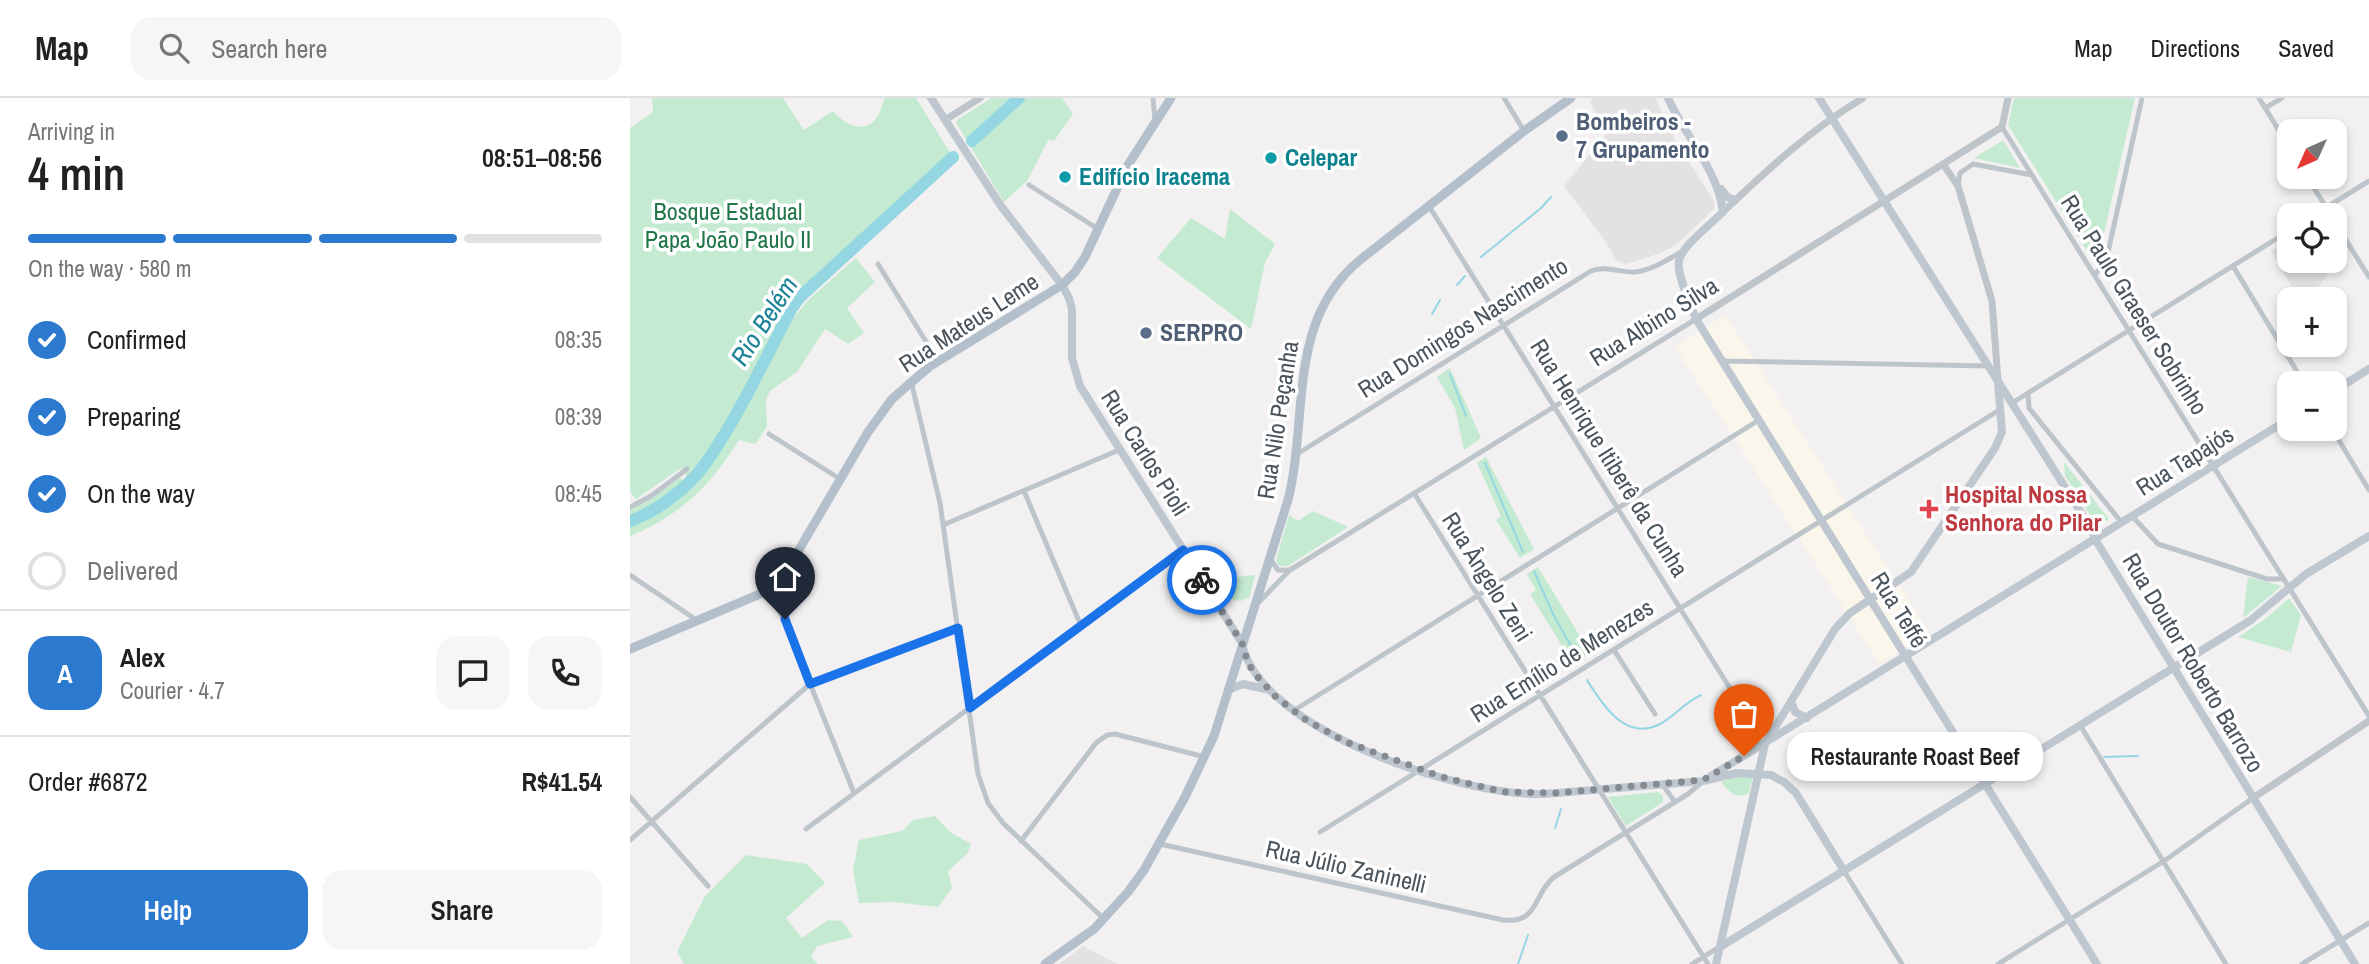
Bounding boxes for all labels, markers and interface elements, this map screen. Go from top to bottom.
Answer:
search box [131,17,621,80]
text: Map [35,26,89,70]
icon: search [155,29,193,67]
text: Search here [211,31,327,66]
text: Map [2074,32,2112,64]
text: Directions [2150,32,2240,64]
text: Saved [2278,32,2334,64]
place label: Bombeiros - 7 Grupamento [1576,105,1709,165]
text: Arriving in [28,116,115,147]
north arrow [2277,119,2347,189]
map controls [2277,119,2347,441]
marker: Bombeiros - 7 Grupamento [1554,128,1570,144]
text: 08:51–08:56 [482,140,602,175]
place label: Celepar [1285,141,1358,173]
text: 4 min [28,142,125,204]
marker: Celepar [1263,150,1279,166]
place label: Edifício Iracema [1079,160,1230,192]
marker: Edifício Iracema [1057,169,1073,185]
street label: Rua Paulo Graeser Sobrinho [2054,188,2216,421]
park label: Bosque Estadual Papa João Paulo II [645,195,811,255]
button: locate [2277,203,2347,273]
street label: Rua Domingos Nascimento [1351,250,1573,405]
text: On the way · 580 m [28,253,192,284]
street label: Rua Mateus Leme [892,265,1045,379]
water label: Rio Belém [722,269,805,372]
street label: Rua Albino Silva [1583,269,1724,373]
button: + [2277,287,2347,357]
place label: SERPRO [1160,316,1243,348]
icon: check [28,321,66,359]
text: Confirmed [87,322,187,357]
text: 08:35 [555,324,602,355]
marker: SERPRO [1138,325,1154,341]
street label: Rua Henrique Itiberê da Cunha [1524,333,1696,582]
street label: Rua Nilo Peçanha [1249,338,1305,501]
button: − [2277,371,2347,441]
street label: Rua Carlos Pioli [1094,383,1197,522]
icon: check [28,398,66,436]
text: Preparing [87,399,181,434]
text: 08:39 [555,401,602,432]
street label: Rua Tapajós [2130,418,2239,503]
icon: check [28,475,66,513]
text: On the way [87,476,195,511]
text: 08:45 [555,478,602,509]
place label: Hospital Nossa Senhora do Pilar [1945,478,2102,538]
marker: Hospital Nossa Senhora do Pilar [1919,499,1939,519]
street label: Rua Ângelo Zeni [1435,506,1540,647]
courier [1167,545,1237,615]
pin [755,547,815,619]
street label: Rua Doutor Roberto Barrozo [2116,547,2272,778]
text: Delivered [87,553,178,588]
icon: home [766,558,804,596]
icon: bike [1183,561,1221,599]
street label: Rua Teffé [1864,566,1936,653]
street label: Rua Emílio de Menezes [1464,591,1659,729]
button: chat [436,636,510,710]
button: phone [528,636,602,710]
text: Alex [120,640,165,675]
text: A [57,656,73,691]
text: Courier · 4.7 [120,675,225,706]
pin [1714,684,1774,756]
icon: bag [1725,695,1763,733]
callout: Restaurante Roast Beef [1786,732,2042,780]
text: Restaurante Roast Beef [1811,741,2019,772]
text: Order #6872 [28,764,148,799]
text: R$41.54 [521,764,602,799]
street label: Rua Júlio Zaninelli [1263,832,1430,900]
button: Help [28,870,308,950]
button: Share [322,870,602,950]

